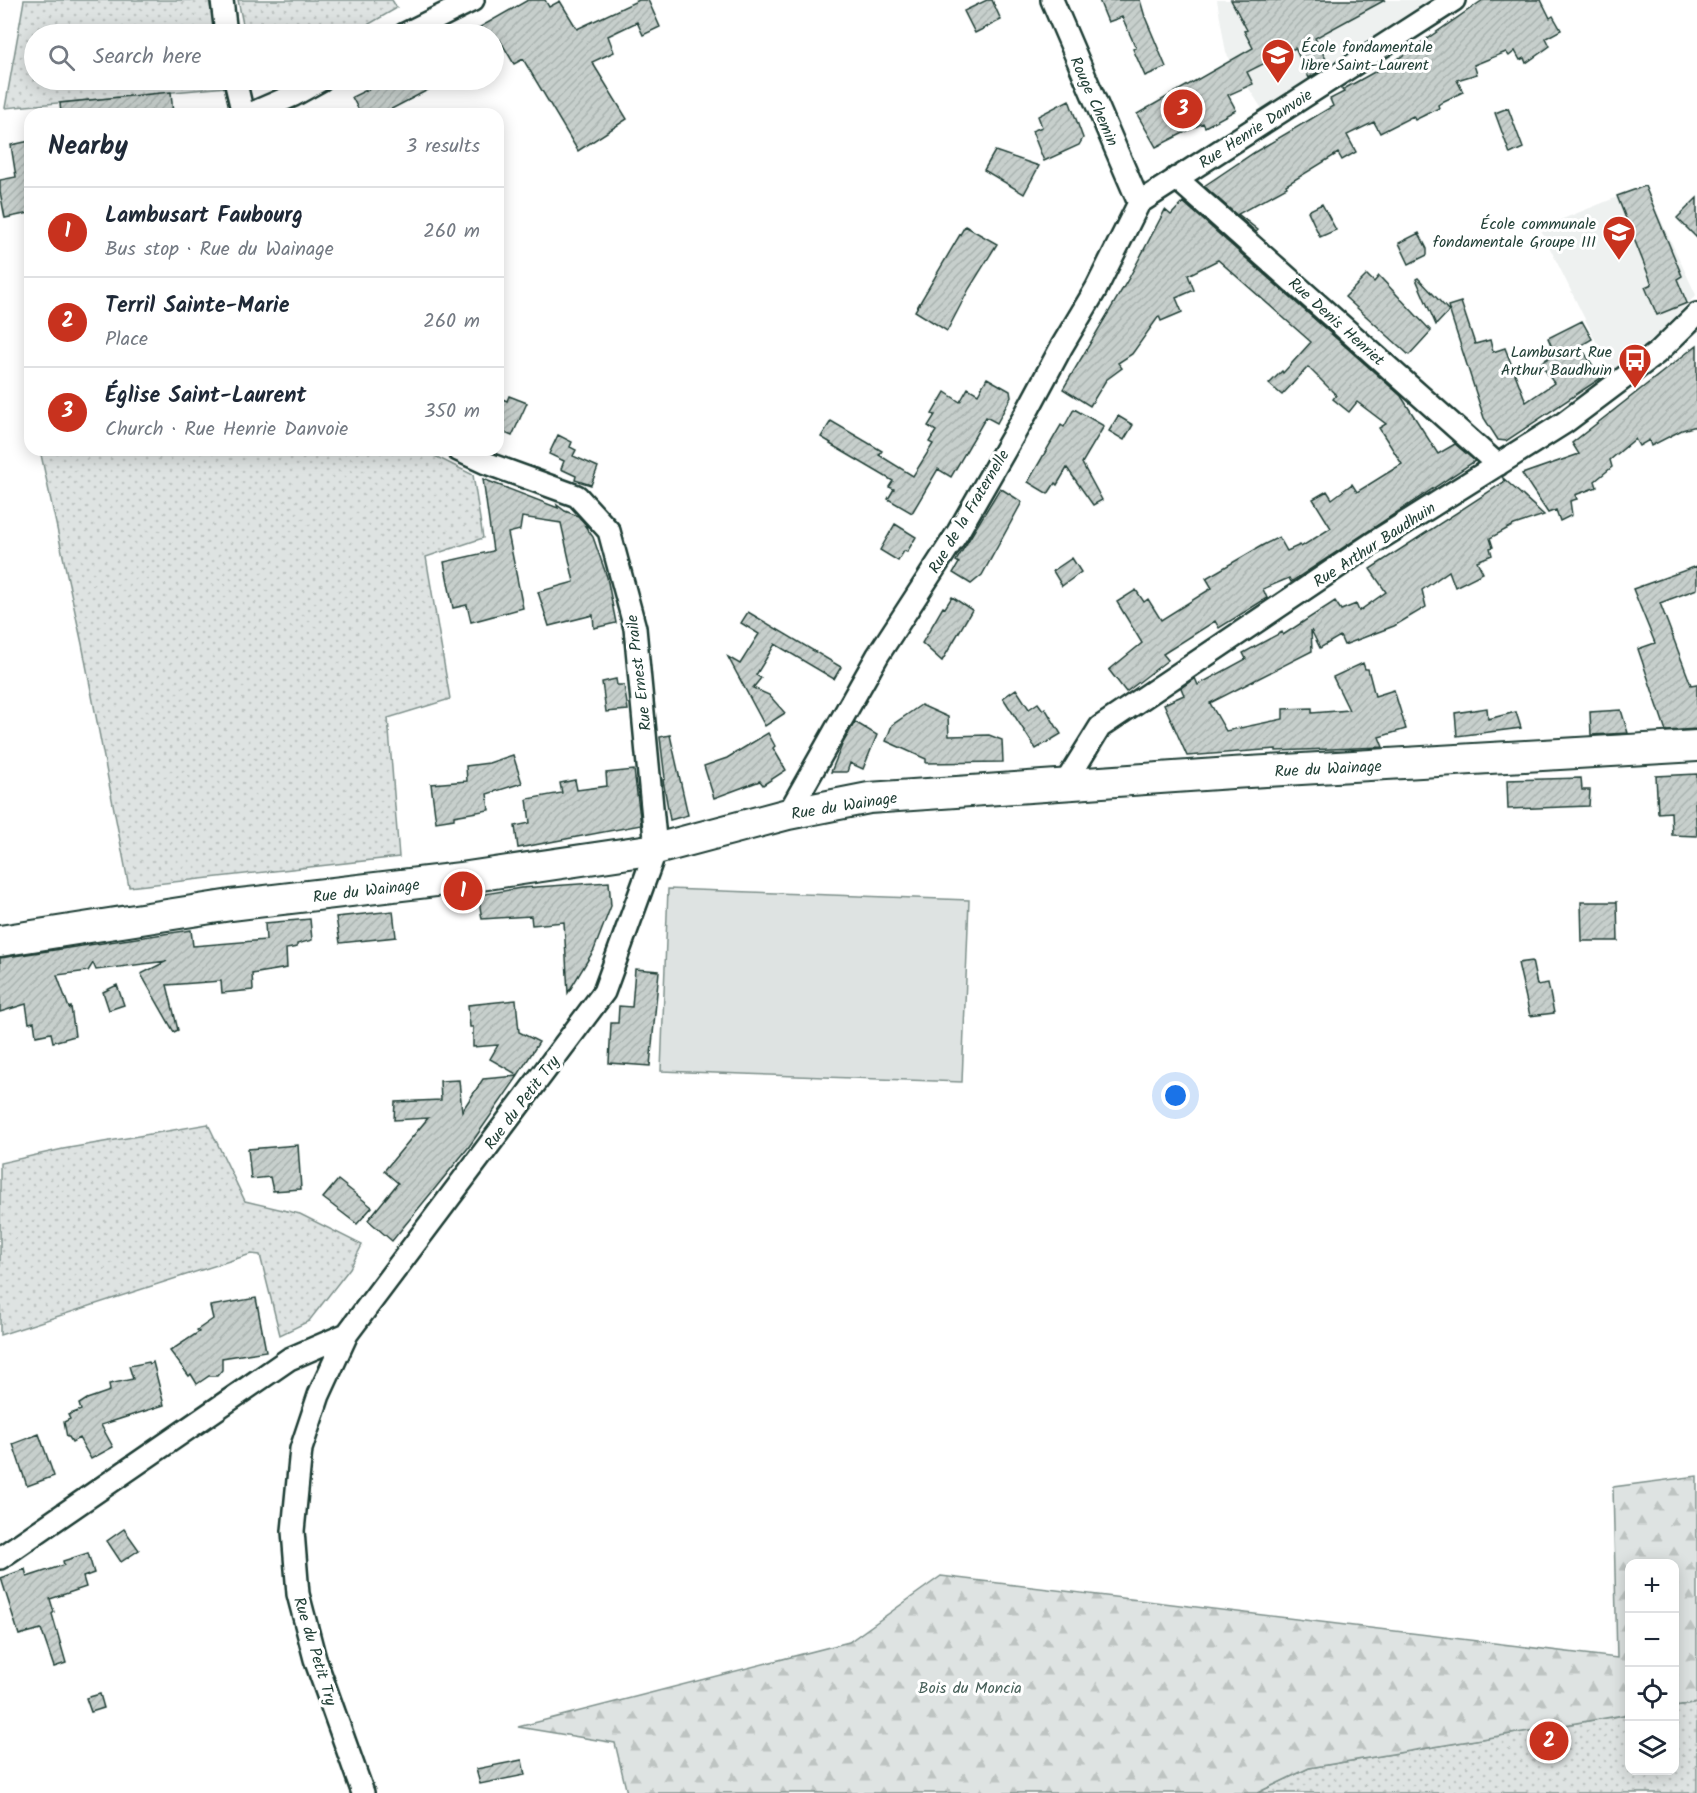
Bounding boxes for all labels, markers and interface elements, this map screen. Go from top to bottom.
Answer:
search box [24,24,504,90]
place label: École fondamentale libre Saint-Laurent [1301,35,1433,78]
school or university icon: École fondamentale libre Saint-Laurent [1260,37,1296,84]
text: Search here [93,40,201,75]
icon: search [45,41,78,74]
street label: Rouge Chemin [1063,53,1125,151]
street label: Rue Henrie Danvoie [1194,83,1318,175]
pin: 3 [1164,86,1202,132]
text: Nearby [48,126,128,168]
text: 3 results [406,131,480,163]
text: Lambusart Faubourg [105,199,303,234]
place label: École communale fondamentale Groupe III [1433,212,1596,255]
school or university icon: École communale fondamentale Groupe III [1601,214,1637,261]
text: 1 [64,216,71,248]
text: 260 m [423,216,480,248]
text: Bus stop · Rue du Wainage [105,234,334,266]
street label: Rue Denis Henriet [1282,272,1391,373]
text: Terril Sainte-Marie [105,289,290,324]
text: 2 [62,306,73,338]
text: 260 m [423,306,480,338]
text: Place [105,324,148,356]
place label: Lambusart Rue Arthur Baudhuin [1501,340,1612,383]
bus stop icon: Lambusart Rue Arthur Baudhuin [1617,342,1653,389]
text: Église Saint-Laurent [105,379,306,414]
text: 3 [62,396,73,428]
text: 350 m [424,396,480,428]
text: Church · Rue Henrie Danvoie [105,414,348,446]
street label: Rue de la Fraternelle [922,445,1016,579]
street label: Rue Arthur Baudhuin [1309,496,1441,594]
street label: Rue Ernest Praile [620,613,659,732]
street label: Rue du Wainage [1274,754,1382,785]
street label: Rue du Wainage [789,786,899,827]
pin: 1 [444,868,482,914]
street label: Rue du Wainage [311,873,421,910]
street label: Rue du Petit Try [478,1050,566,1155]
your location [1161,1081,1190,1110]
map controls [1625,1559,1679,1775]
button: + [1625,1559,1679,1613]
street label: Rue du Petit Try [286,1594,343,1709]
button: − [1625,1613,1679,1667]
button: locate [1625,1667,1679,1721]
park label: Bois du Moncia [918,1676,1022,1701]
pin: 2 [1530,1718,1568,1764]
button: layers [1625,1721,1679,1775]

